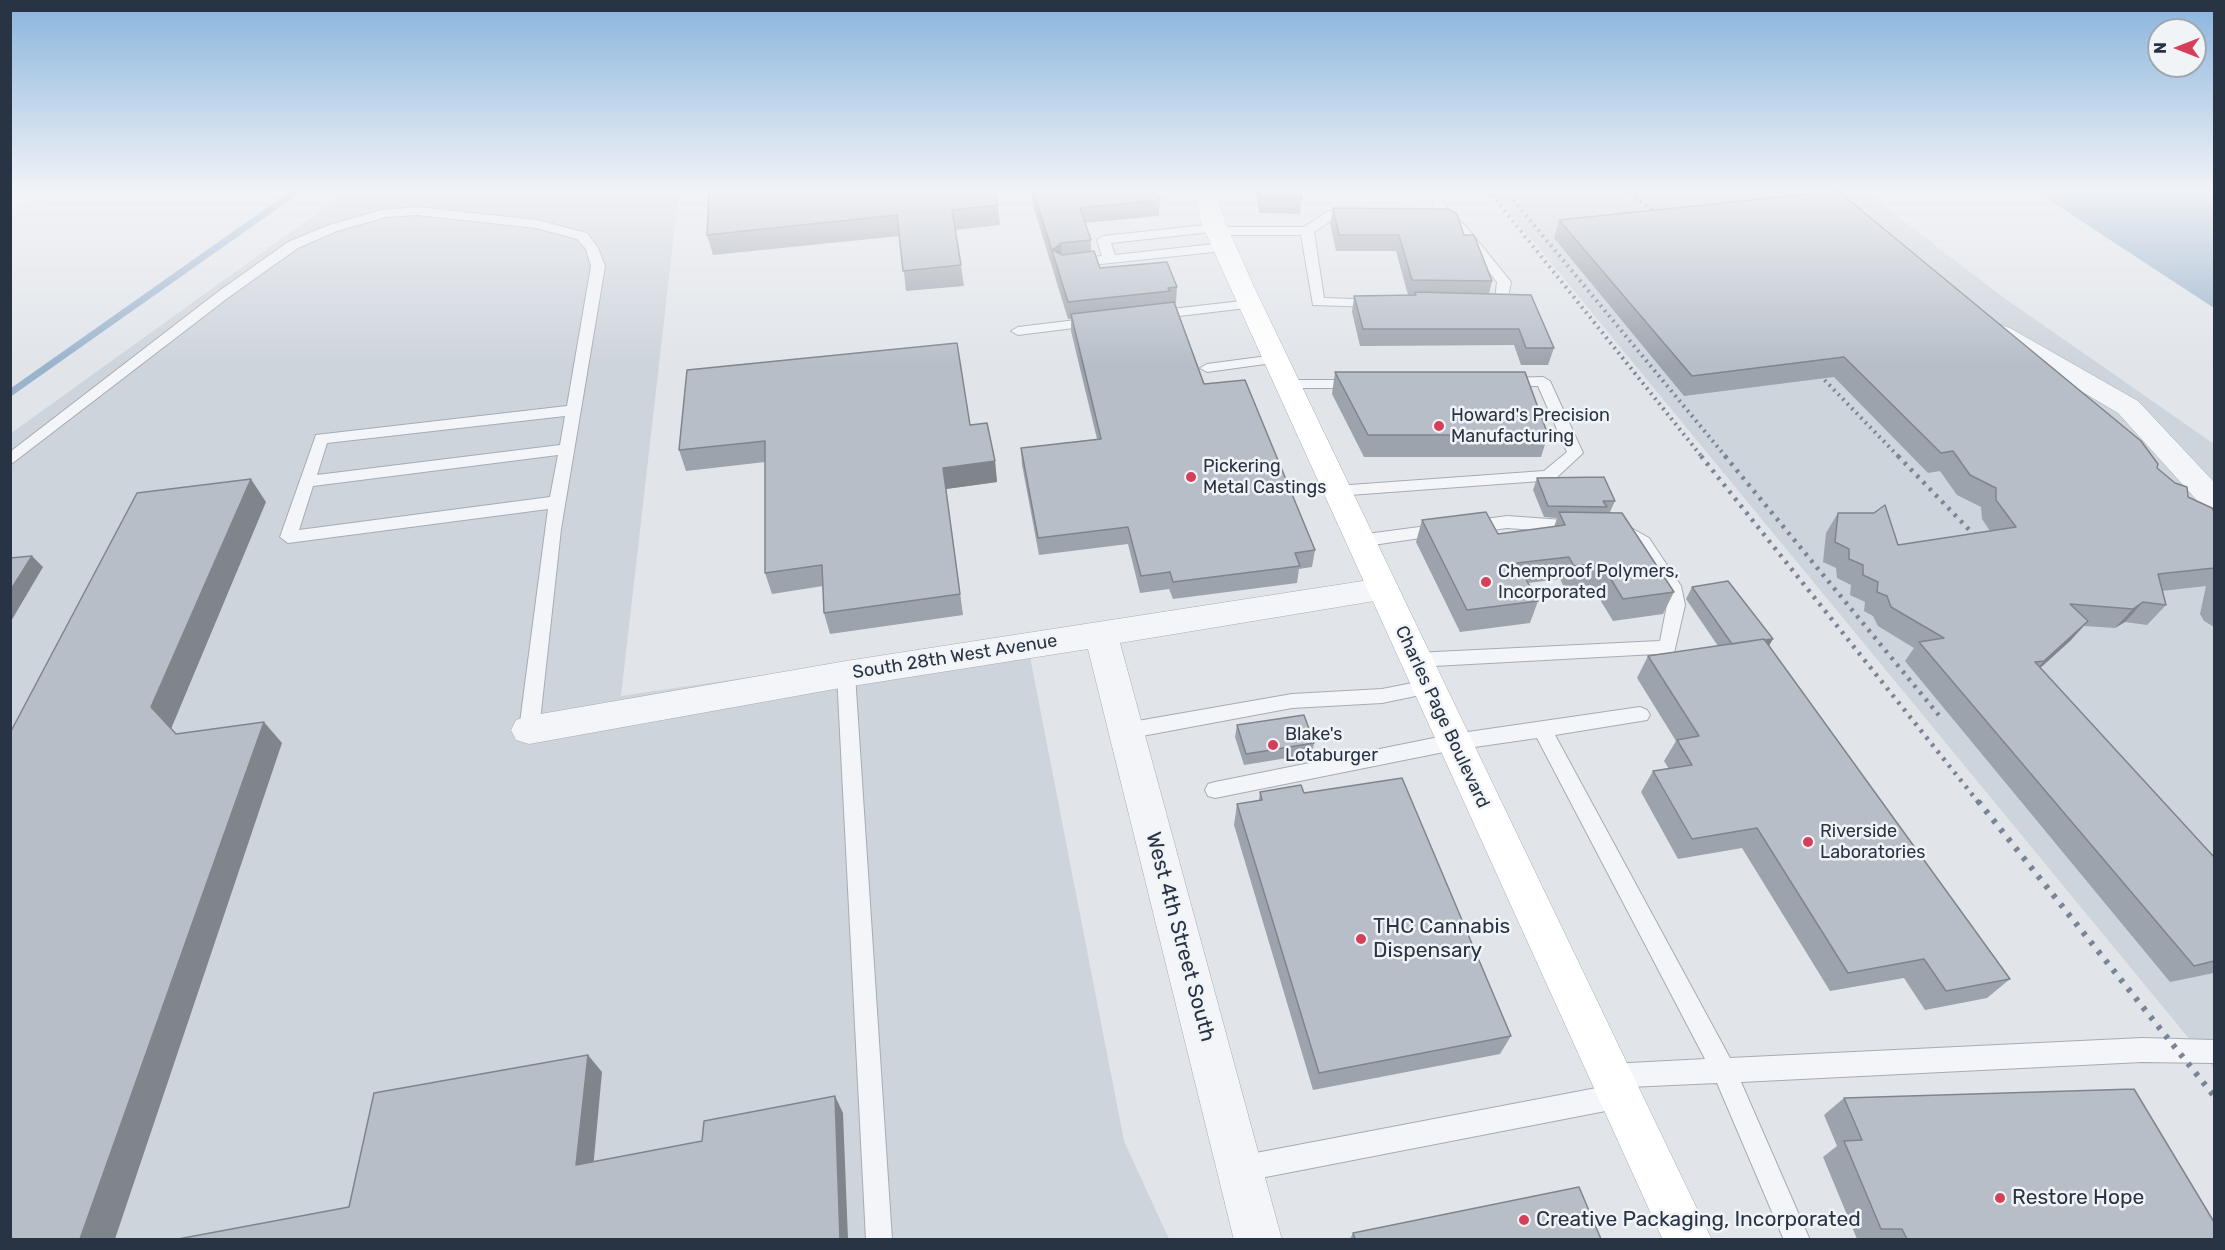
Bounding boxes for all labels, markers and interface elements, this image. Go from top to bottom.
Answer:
north arrow [2147,18,2207,78]
text: N [2151,42,2170,54]
place label: Howard's Precision Manufacturing [1451,405,1610,448]
marker: Howard's Precision Manufacturing [1432,419,1446,433]
place label: Pickering Metal Castings [1203,456,1326,498]
marker: Pickering Metal Castings [1184,470,1198,484]
place label: Chemproof Polymers, Incorporated [1498,561,1679,604]
marker: Chemproof Polymers, Incorporated [1479,575,1493,589]
street label: Charles Page Boulevard [1390,622,1494,812]
street label: South 28th West Avenue [851,630,1059,684]
place label: Blake's Lotaburger [1285,724,1378,766]
marker: Blake's Lotaburger [1266,738,1280,752]
place label: Riverside Laboratories [1820,821,1925,864]
street label: West 4th Street South [1140,829,1220,1045]
marker: Riverside Laboratories [1801,835,1815,849]
place label: THC Cannabis Dispensary [1373,914,1510,964]
marker: THC Cannabis Dispensary [1354,932,1368,946]
place label: Restore Hope [2012,1185,2144,1211]
marker: Restore Hope [1993,1191,2007,1205]
place label: Creative Packaging, Incorporated [1536,1207,1861,1233]
marker: Creative Packaging, Incorporated [1517,1213,1531,1227]

